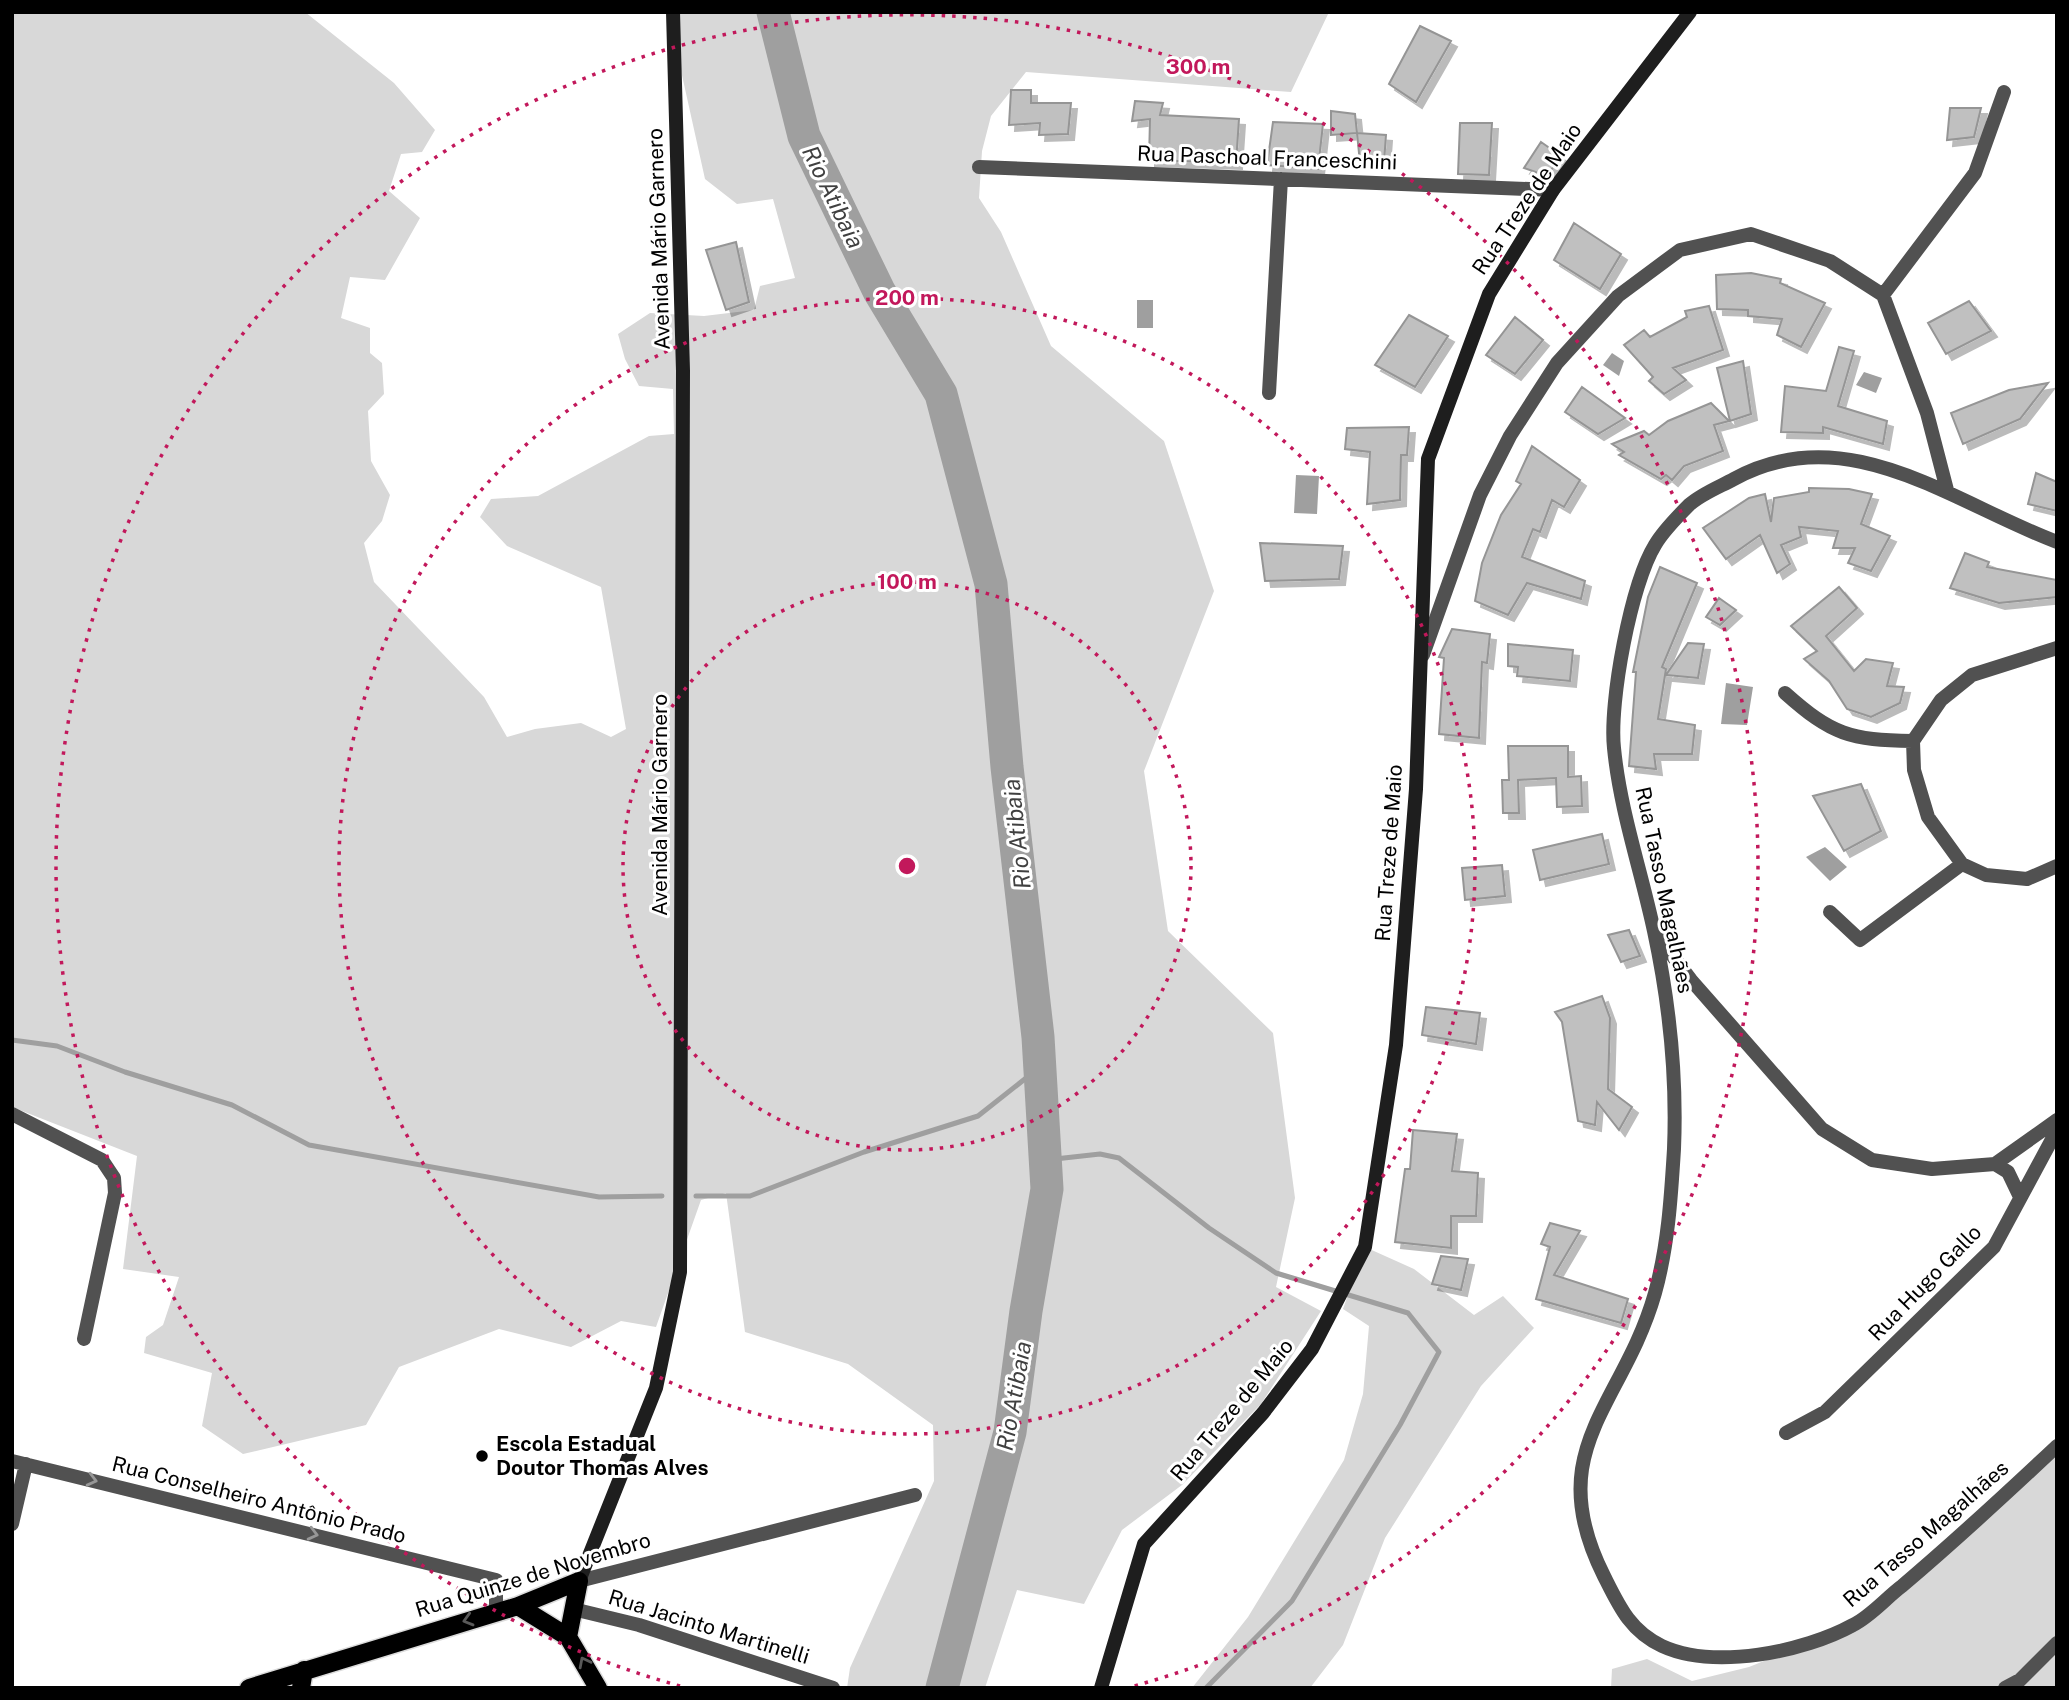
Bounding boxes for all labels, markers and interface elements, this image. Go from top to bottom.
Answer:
text: 300 m [1166,54,1230,79]
street label: Rua Treze de Maio [1467,118,1587,279]
street label: Avenida Mário Garnero [642,128,675,350]
street label: Rua Paschoal Franceschini [1137,140,1398,175]
water label: Rio Atibaia [797,141,870,252]
text: 200 m [875,285,939,310]
text: 100 m [877,569,937,594]
street label: Avenida Mário Garnero [647,694,672,916]
street label: Rua Treze de Maio [1370,764,1407,942]
water label: Rio Atibaia [997,778,1036,890]
street label: Rua Tasso Magalhães [1630,784,1699,996]
centre of rings [895,854,919,878]
street label: Rua Hugo Gallo [1863,1219,1986,1346]
street label: Rua Treze de Maio [1165,1334,1298,1486]
water label: Rio Atibaia [991,1339,1036,1453]
place label: Escola Estadual Doutor Thomas Alves [496,1431,709,1480]
marker: Escola Estadual Doutor Thomas Alves [474,1448,490,1464]
street label: Rua Conselheiro Antônio Prado [110,1451,409,1548]
street label: Rua Tasso Magalhães [1838,1455,2013,1612]
one-way arrow [86,1472,98,1486]
one-way arrow [307,1526,319,1540]
street label: Rua Quinze de Novembro [412,1527,653,1622]
street label: Rua Jacinto Martinelli [606,1584,813,1669]
one-way arrow [463,1611,475,1626]
one-way arrow [579,1657,593,1669]

